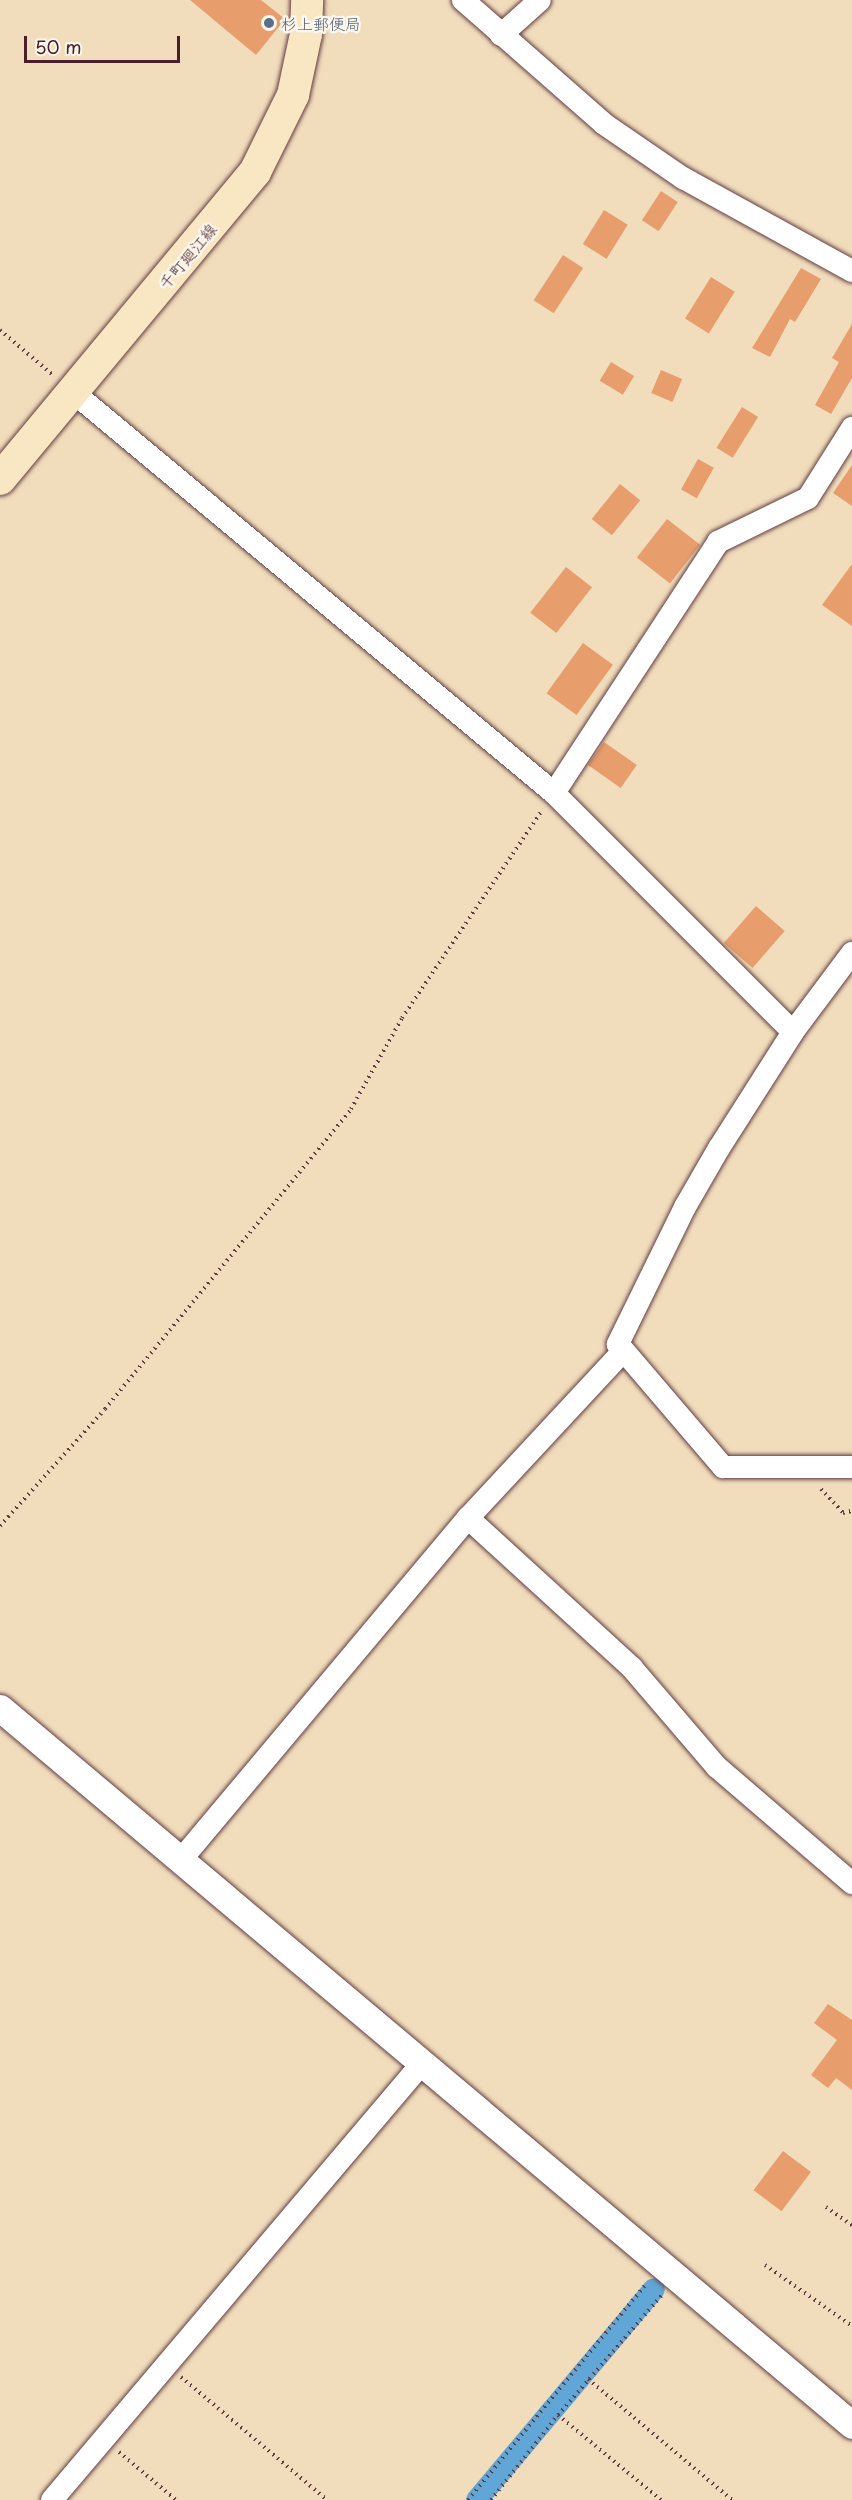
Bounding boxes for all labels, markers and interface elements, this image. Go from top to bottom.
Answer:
place label: 杉上郵便局 [281,13,361,33]
marker: 杉上郵便局 [262,16,276,30]
scale bar [27,24,183,62]
text: 50 m [35,33,82,60]
street label: 千町廻江線 [154,219,220,293]

